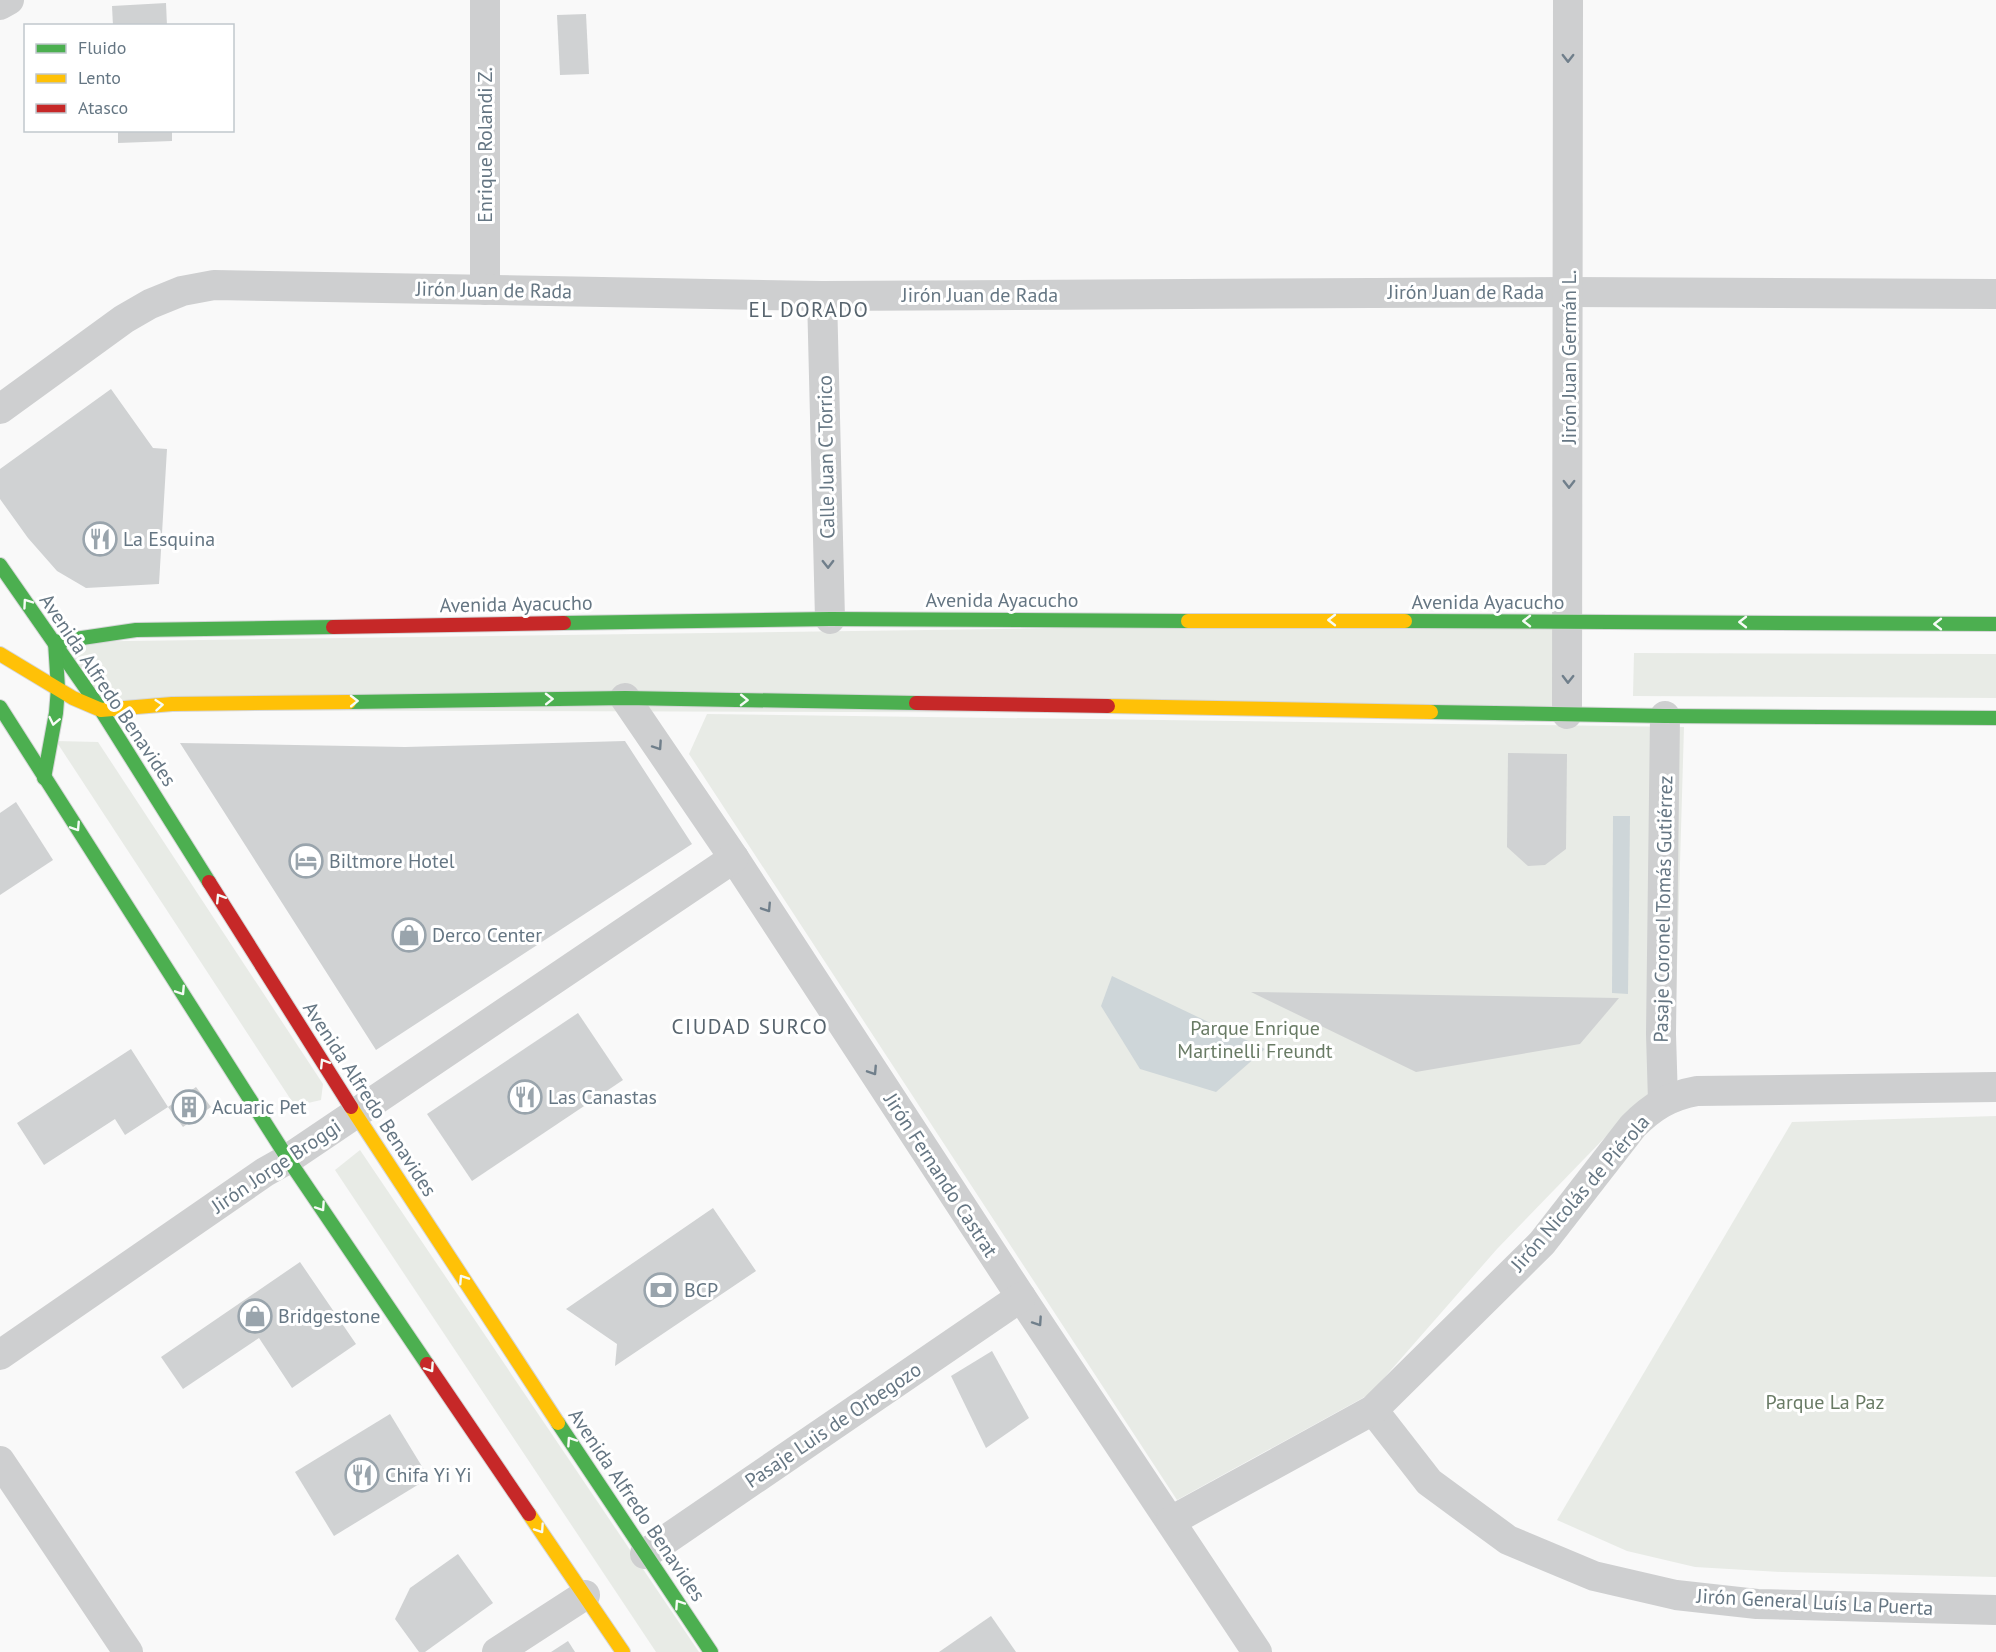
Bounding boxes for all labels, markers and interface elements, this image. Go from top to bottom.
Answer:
legend [24,24,234,132]
text: Fluido [78,36,126,59]
one-way arrow [1562,54,1574,63]
text: Lento [78,66,121,89]
street label: Enrique Rolandi Z. [472,67,498,223]
text: Atasco [78,96,128,119]
street label: Jirón Juan Germán L. [1556,270,1582,445]
street label: Jirón Juan de Rada [415,276,572,304]
street label: Jirón Juan de Rada [1387,279,1544,305]
street label: Jirón Juan de Rada [901,282,1058,308]
district label: EL DORADO [749,296,869,323]
street label: Calle Juan C Torrico [812,375,840,539]
one-way arrow [1563,480,1575,489]
restaurant icon: La Esquina [82,521,118,557]
place label: La Esquina [123,526,215,552]
one-way arrow [822,560,835,569]
street label: Avenida Ayacucho [926,587,1078,613]
street label: Avenida Alfredo Benavides [34,589,182,791]
street label: Avenida Ayacucho [1412,589,1564,615]
street label: Avenida Ayacucho [439,590,593,618]
one-way arrow [24,599,35,610]
one-way arrow [1327,614,1336,627]
one-way arrow [1522,615,1531,627]
one-way arrow [1738,616,1747,629]
one-way arrow [1933,618,1942,630]
one-way arrow [1562,675,1574,684]
one-way arrow [545,693,554,705]
one-way arrow [740,694,749,706]
one-way arrow [350,695,359,707]
one-way arrow [155,699,164,712]
one-way arrow [49,716,62,726]
one-way arrow [651,740,662,751]
street label: Pasaje Coronel Tomás Gutiérrez [1648,775,1678,1043]
one-way arrow [68,821,80,831]
hotel icon: Biltmore Hotel [288,843,324,879]
place label: Biltmore Hotel [329,848,455,874]
one-way arrow [216,894,227,905]
one-way arrow [759,902,770,913]
shop icon: Derco Center [391,917,427,953]
place label: Derco Center [432,922,542,948]
one-way arrow [173,985,185,995]
street label: Avenida Alfredo Benavides [297,997,443,1201]
district label: CIUDAD SURCO [672,1013,828,1040]
park label: Parque Enrique Martinelli Freundt [1177,1015,1333,1064]
one-way arrow [320,1059,332,1069]
one-way arrow [866,1065,877,1076]
restaurant icon: Las Canastas [507,1079,543,1115]
place label: Las Canastas [548,1084,657,1110]
street label: Jirón Fernando Castrat [878,1087,1004,1262]
building icon: Acuaric Pet [171,1089,207,1125]
place label: Acuaric Pet [212,1094,307,1120]
street label: Jirón Nicolás de Piérola [1504,1109,1655,1277]
street label: Jirón Jorge Broggi [205,1113,346,1219]
one-way arrow [314,1200,325,1211]
bank icon: BCP [643,1272,679,1308]
one-way arrow [459,1275,470,1286]
place label: BCP [684,1277,718,1303]
shop icon: Bridgestone [237,1298,273,1334]
place label: Bridgestone [278,1303,380,1329]
one-way arrow [1031,1316,1042,1327]
street label: Pasaje Luis de Orbegozo [740,1356,926,1494]
one-way arrow [423,1361,434,1372]
park label: Parque La Paz [1766,1389,1884,1415]
street label: Avenida Alfredo Benavides [563,1404,711,1606]
one-way arrow [567,1437,578,1448]
restaurant icon: Chifa Yi Yi [344,1457,380,1493]
place label: Chifa Yi Yi [385,1462,472,1488]
one-way arrow [533,1523,544,1534]
street label: Jirón General Luís La Puerta [1695,1583,1934,1621]
one-way arrow [675,1599,686,1610]

